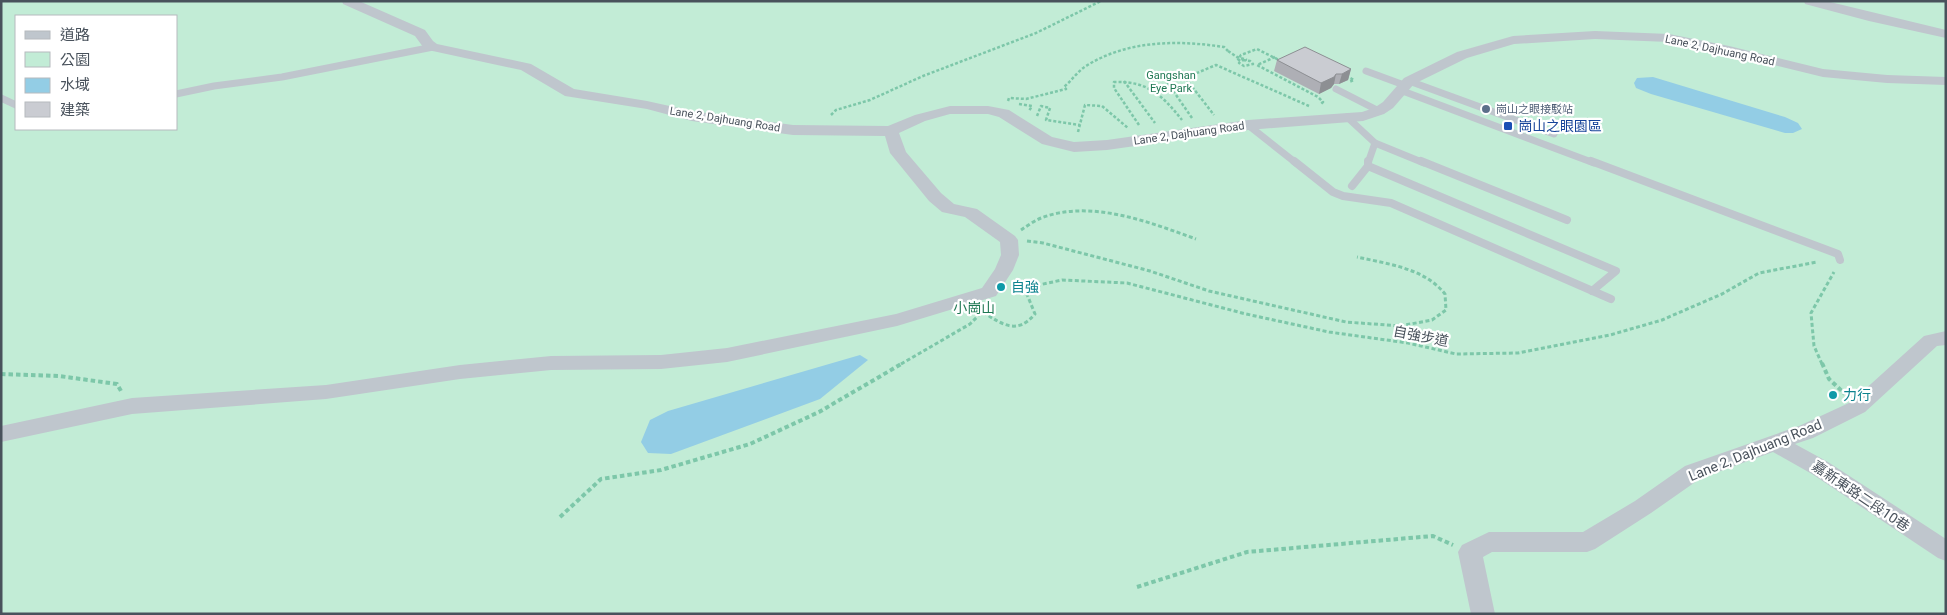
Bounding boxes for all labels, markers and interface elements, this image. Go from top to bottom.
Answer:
legend [15,15,178,130]
text: 道路 [60,26,90,44]
street label: Lane 2, Dajhuang Road [1664,33,1776,68]
text: 公園 [60,51,90,69]
park label: Gangshan Eye Park [1146,69,1196,95]
text: 水域 [60,76,90,94]
text: 建築 [60,101,90,119]
marker: 崗山之眼接駁站 [1480,103,1492,115]
place label: 崗山之眼接駁站 [1496,103,1573,116]
street label: Lane 2, Dajhuang Road [669,104,781,135]
place label: 崗山之眼園區 [1518,118,1602,134]
street label: Lane 2, Dajhuang Road [1133,119,1245,148]
marker: 崗山之眼園區 [1502,120,1514,132]
place label: 自強 [1011,279,1039,295]
marker: 自強 [995,281,1007,293]
park label: 小崗山 [953,300,995,316]
street label: 自強步道 [1392,323,1450,349]
place label: 力行 [1843,387,1871,403]
marker: 力行 [1827,389,1839,401]
street label: Lane 2, Dajhuang Road [1686,416,1824,484]
street label: 嘉新東路二段10巷 [1809,458,1913,534]

